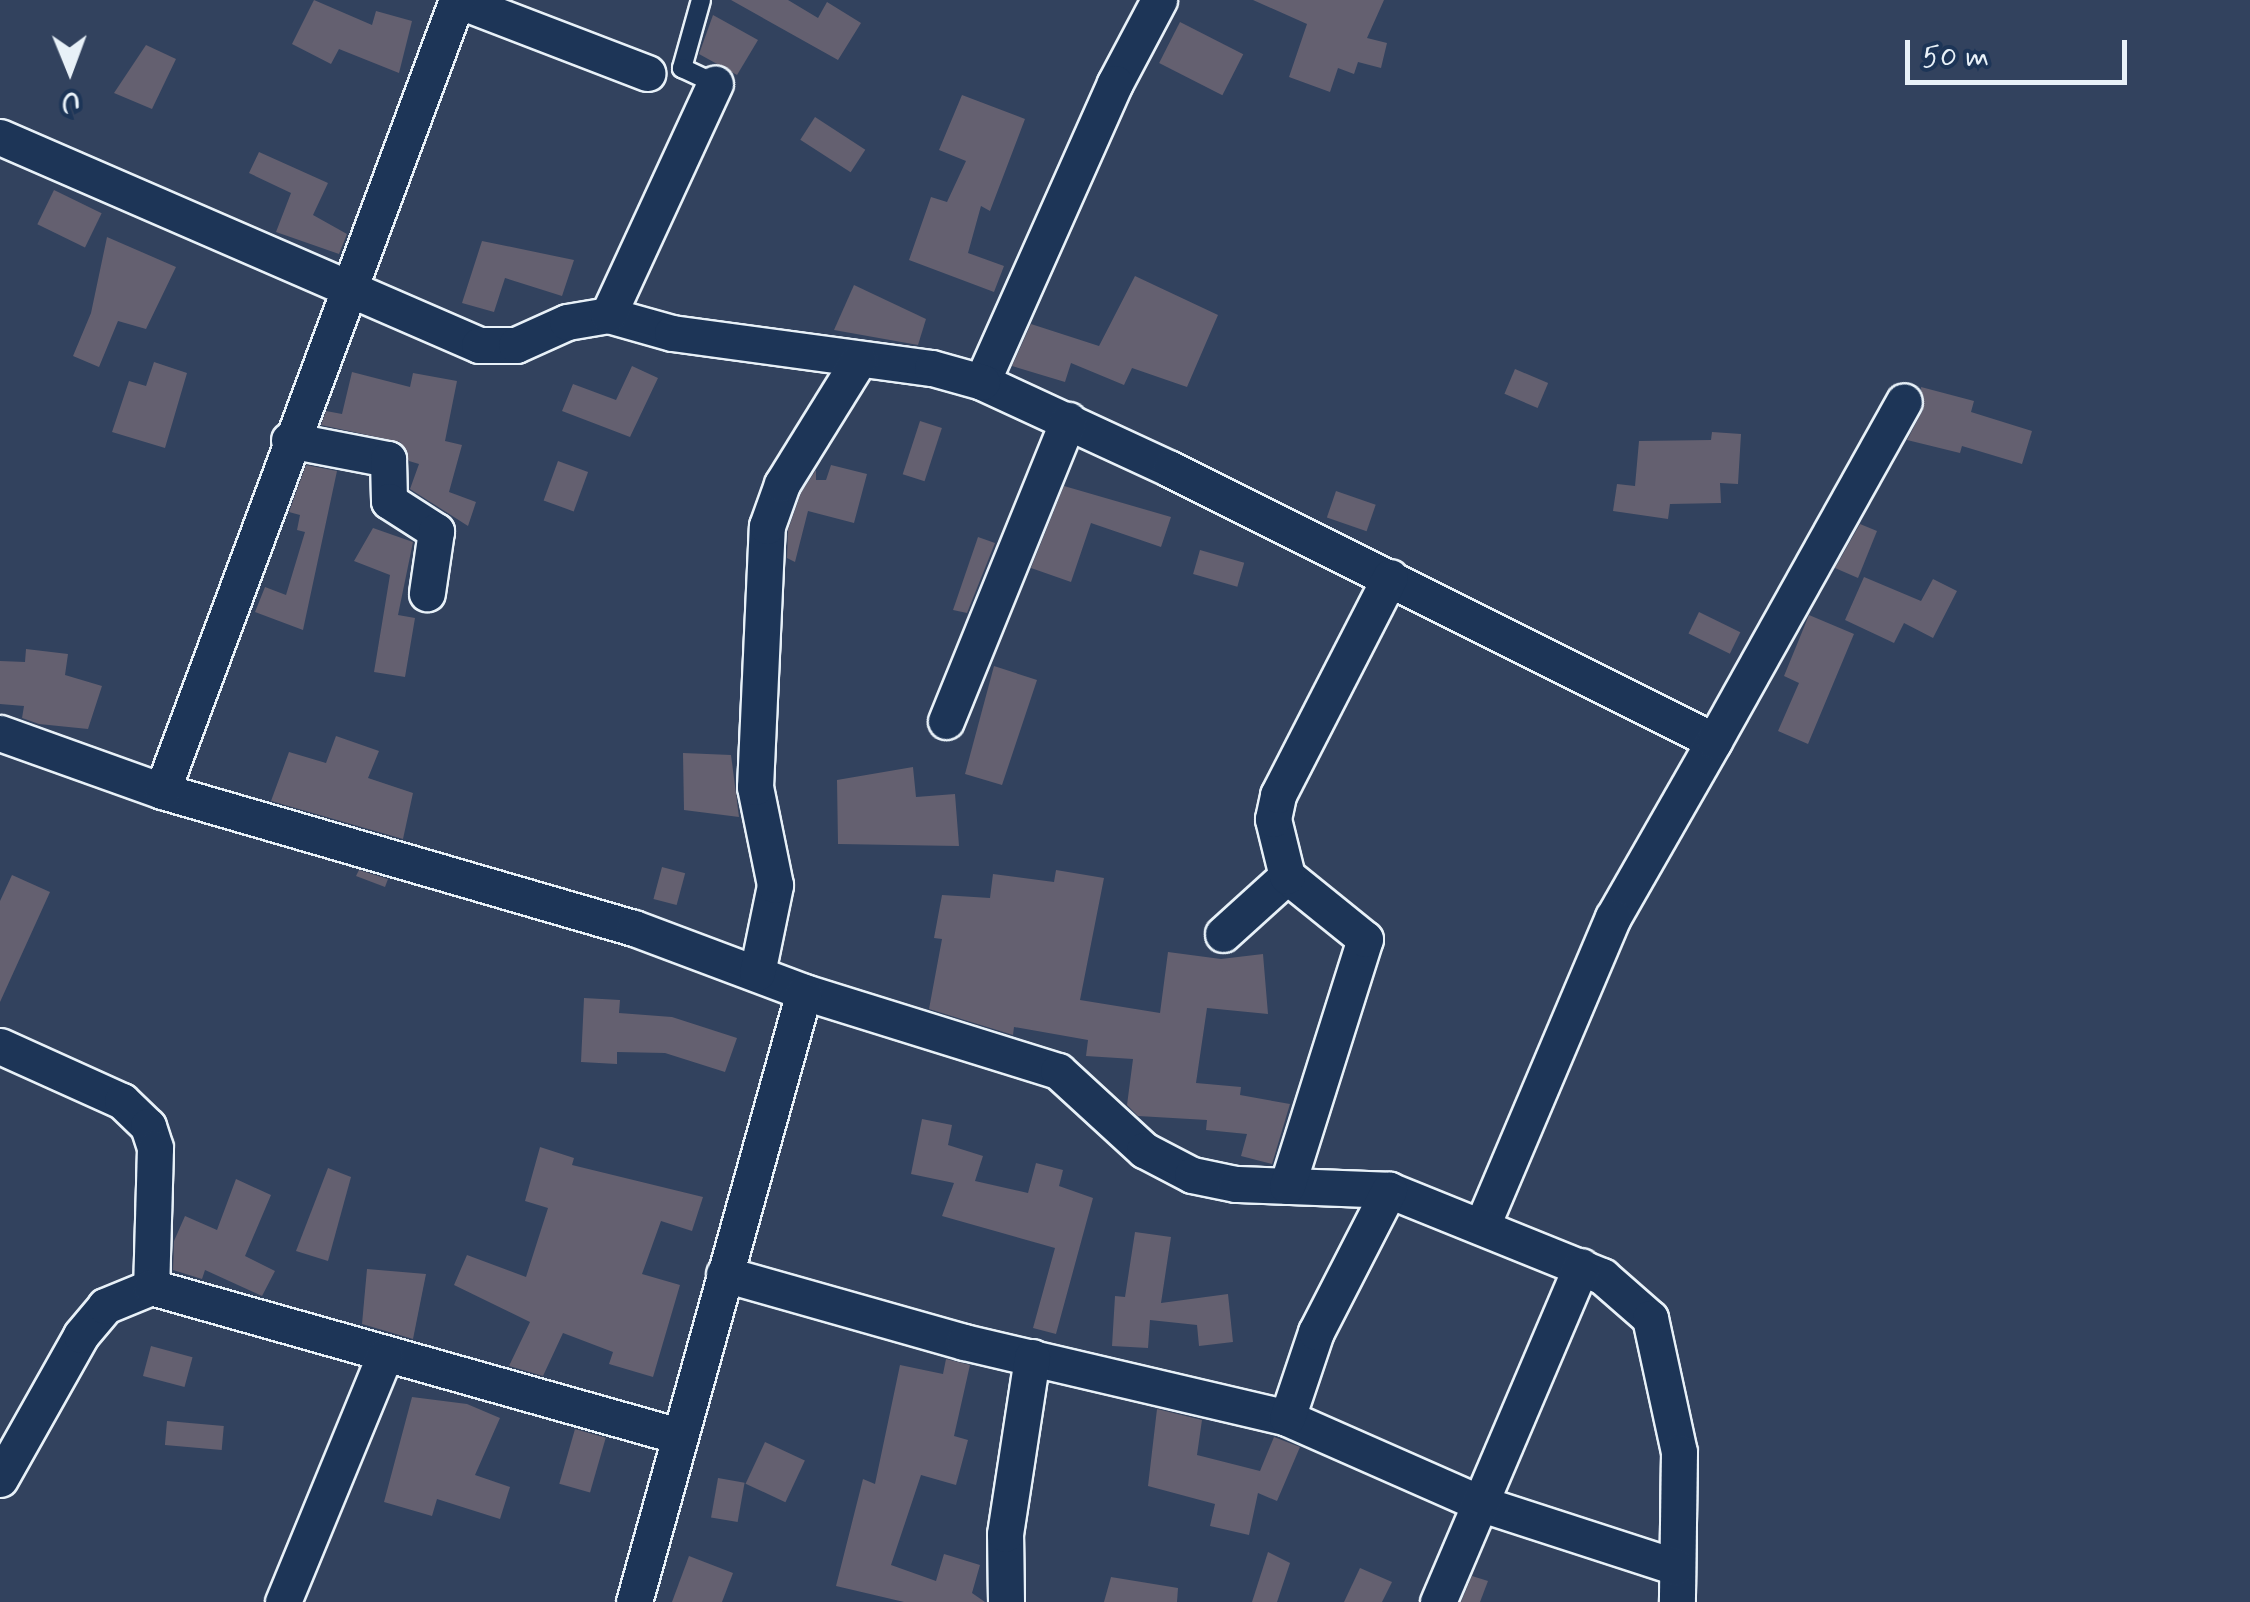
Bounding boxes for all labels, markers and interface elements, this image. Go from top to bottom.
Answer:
north arrow [20,20,120,120]
scale bar [1910,20,2132,82]
text: 50 m [1922,38,1989,77]
text: U [61,82,80,119]

